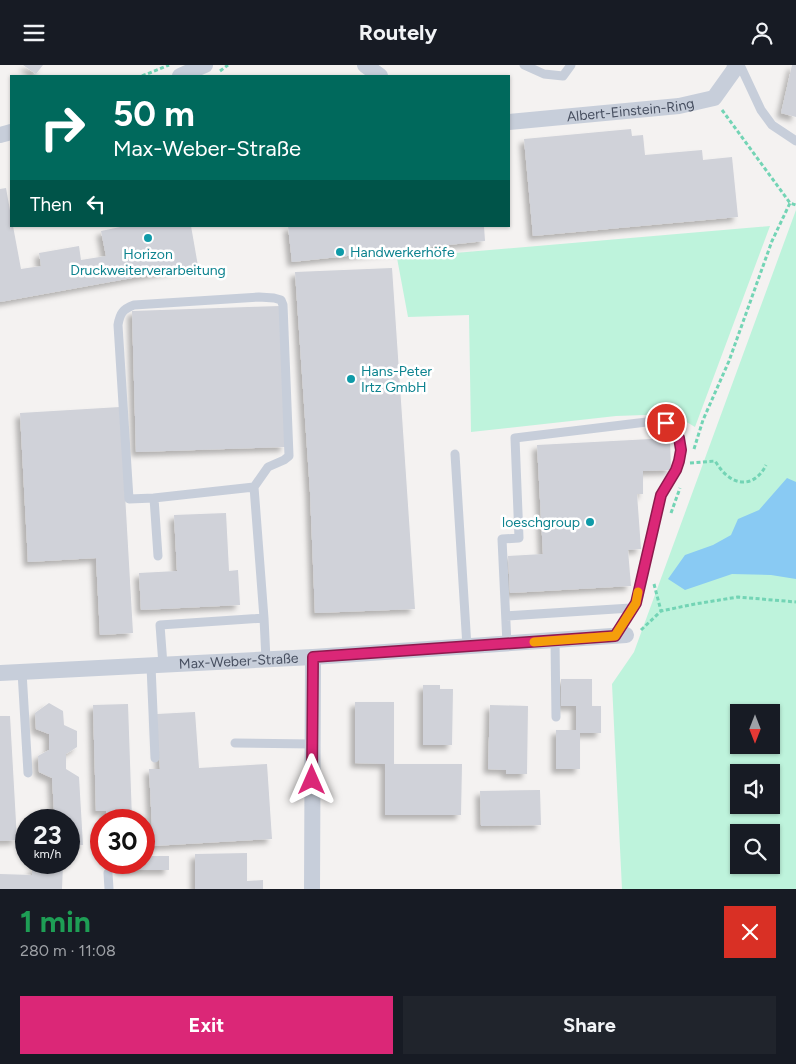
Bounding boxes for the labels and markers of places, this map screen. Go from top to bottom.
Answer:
marker: Horizon Druckweiterverarbeitung [142,232,154,244]
place label: Handwerkerhöfe [350,244,455,261]
place label: Horizon Druckweiterverarbeitung [70,246,226,279]
marker: Handwerkerhöfe [334,246,346,258]
place label: Hans-Peter Irtz GmbH [361,363,432,396]
marker: Hans-Peter Irtz GmbH [345,373,357,385]
pin [645,402,687,444]
place label: loeschgroup [502,514,580,531]
marker: loeschgroup [584,516,596,528]

